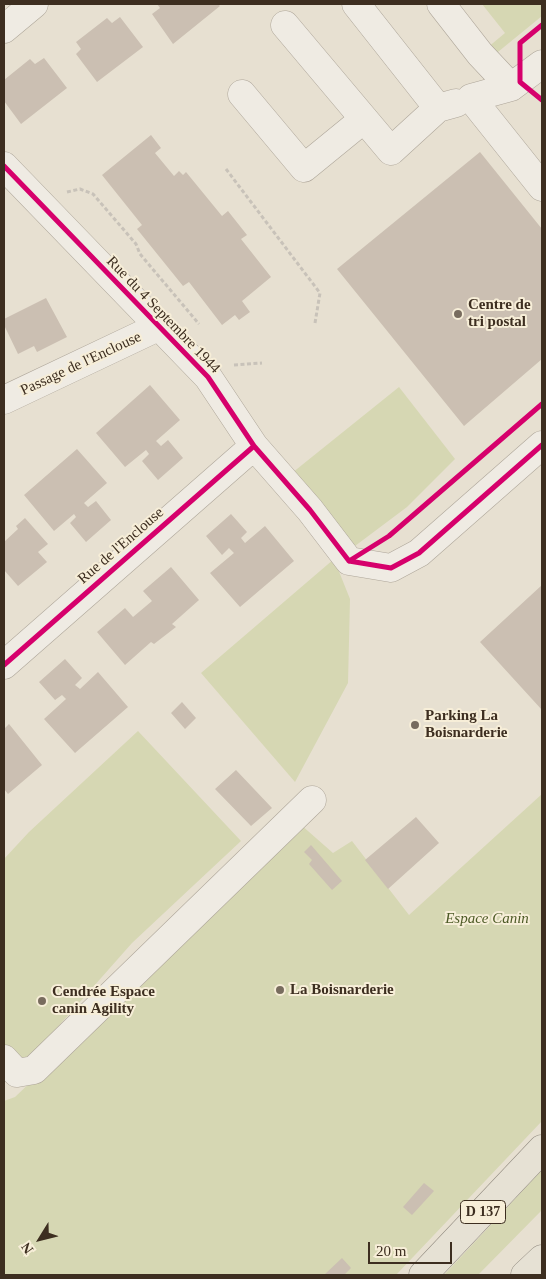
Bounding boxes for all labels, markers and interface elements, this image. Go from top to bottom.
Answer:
street label: Rue du 4 Septembre 1944 [102,253,224,377]
place label: Centre de tri postal [468,296,531,331]
marker: Centre de tri postal [452,308,464,320]
street label: Passage de l'Enclouse [18,328,144,400]
street label: Rue de l'Enclouse [74,504,168,588]
place label: Parking La Boisnarderie [425,707,507,742]
marker: Parking La Boisnarderie [409,719,421,731]
park label: Espace Canin [445,910,529,928]
place label: La Boisnarderie [290,981,394,999]
place label: Cendrée Espace canin Agility [52,983,155,1018]
marker: La Boisnarderie [274,984,286,996]
marker: Cendrée Espace canin Agility [36,995,48,1007]
road number: D 137 [460,1200,506,1224]
north arrow [15,1214,65,1264]
scale bar [371,1232,455,1264]
text: N [18,1240,37,1257]
text: 20 m [376,1243,406,1259]

